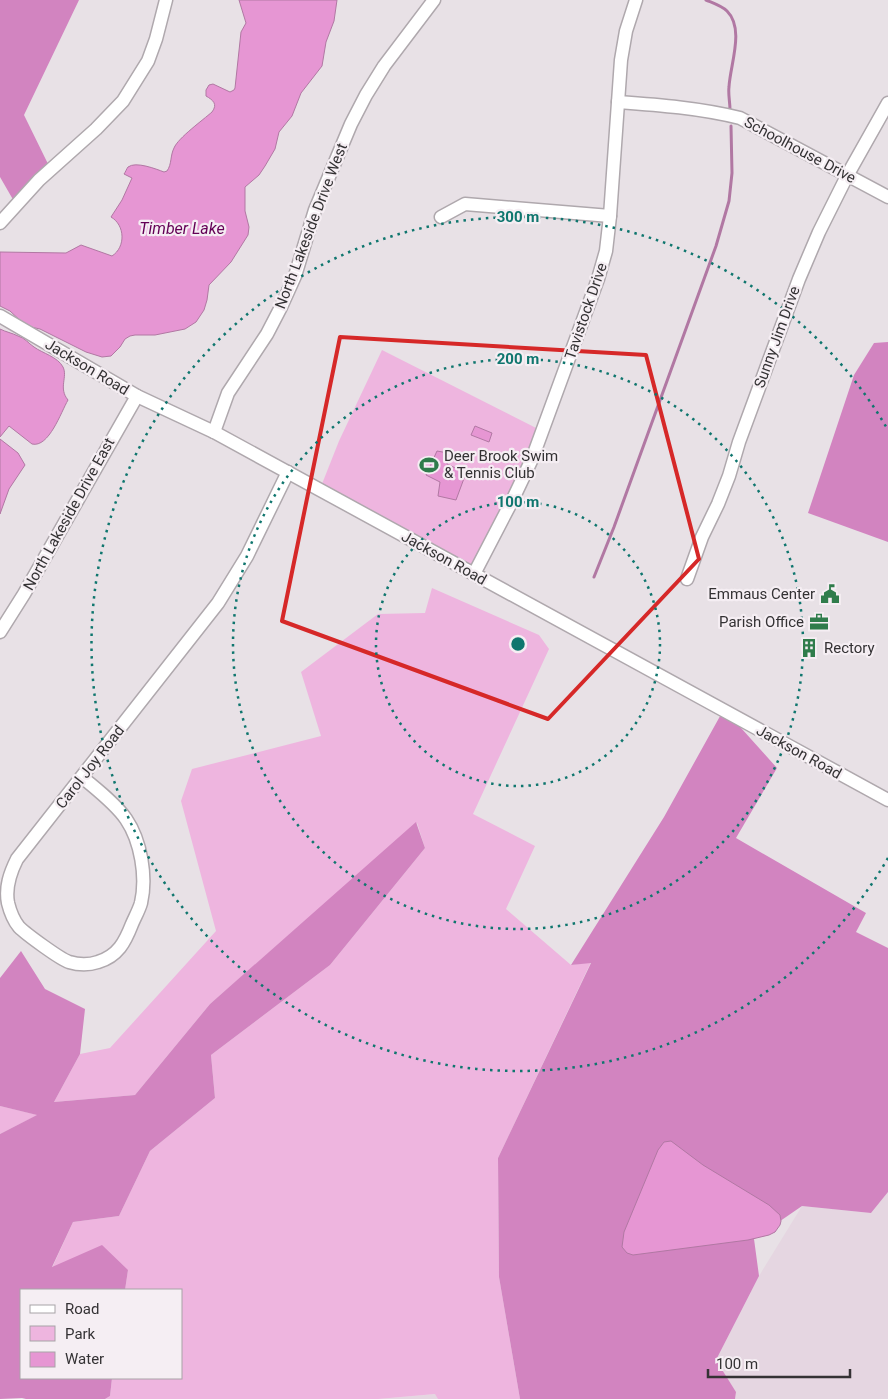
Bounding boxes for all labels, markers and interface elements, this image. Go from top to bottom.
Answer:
street label: Schoolhouse Drive [741,113,859,187]
street label: North Lakeside Drive West [271,141,351,311]
text: 300 m [497,208,539,226]
water label: Timber Lake [139,219,225,238]
street label: Tavistock Drive [561,260,611,362]
street label: Sunny Jim Drive [750,284,804,390]
street label: Jackson Road [42,335,132,399]
text: 200 m [497,350,539,368]
street label: North Lakeside Drive East [20,435,118,593]
place label: Deer Brook Swim & Tennis Club [444,447,558,482]
sports icon: Deer Brook Swim & Tennis Club [418,454,440,476]
text: 100 m [497,493,539,511]
street label: Jackson Road [398,527,490,589]
public building icon: Emmaus Center [819,583,841,605]
place label: Emmaus Center [708,585,815,603]
office icon: Parish Office [808,611,830,633]
place label: Parish Office [719,613,804,631]
centre of rings [509,635,527,653]
building icon: Rectory [798,637,820,659]
place label: Rectory [824,639,875,657]
street label: Jackson Road [753,721,845,783]
street label: Carol Joy Road [52,722,128,812]
legend [20,1289,182,1379]
text: Road [65,1300,99,1318]
text: Park [65,1325,96,1343]
scale bar [708,1346,850,1378]
text: Water [65,1350,104,1368]
text: 100 m [716,1355,758,1373]

